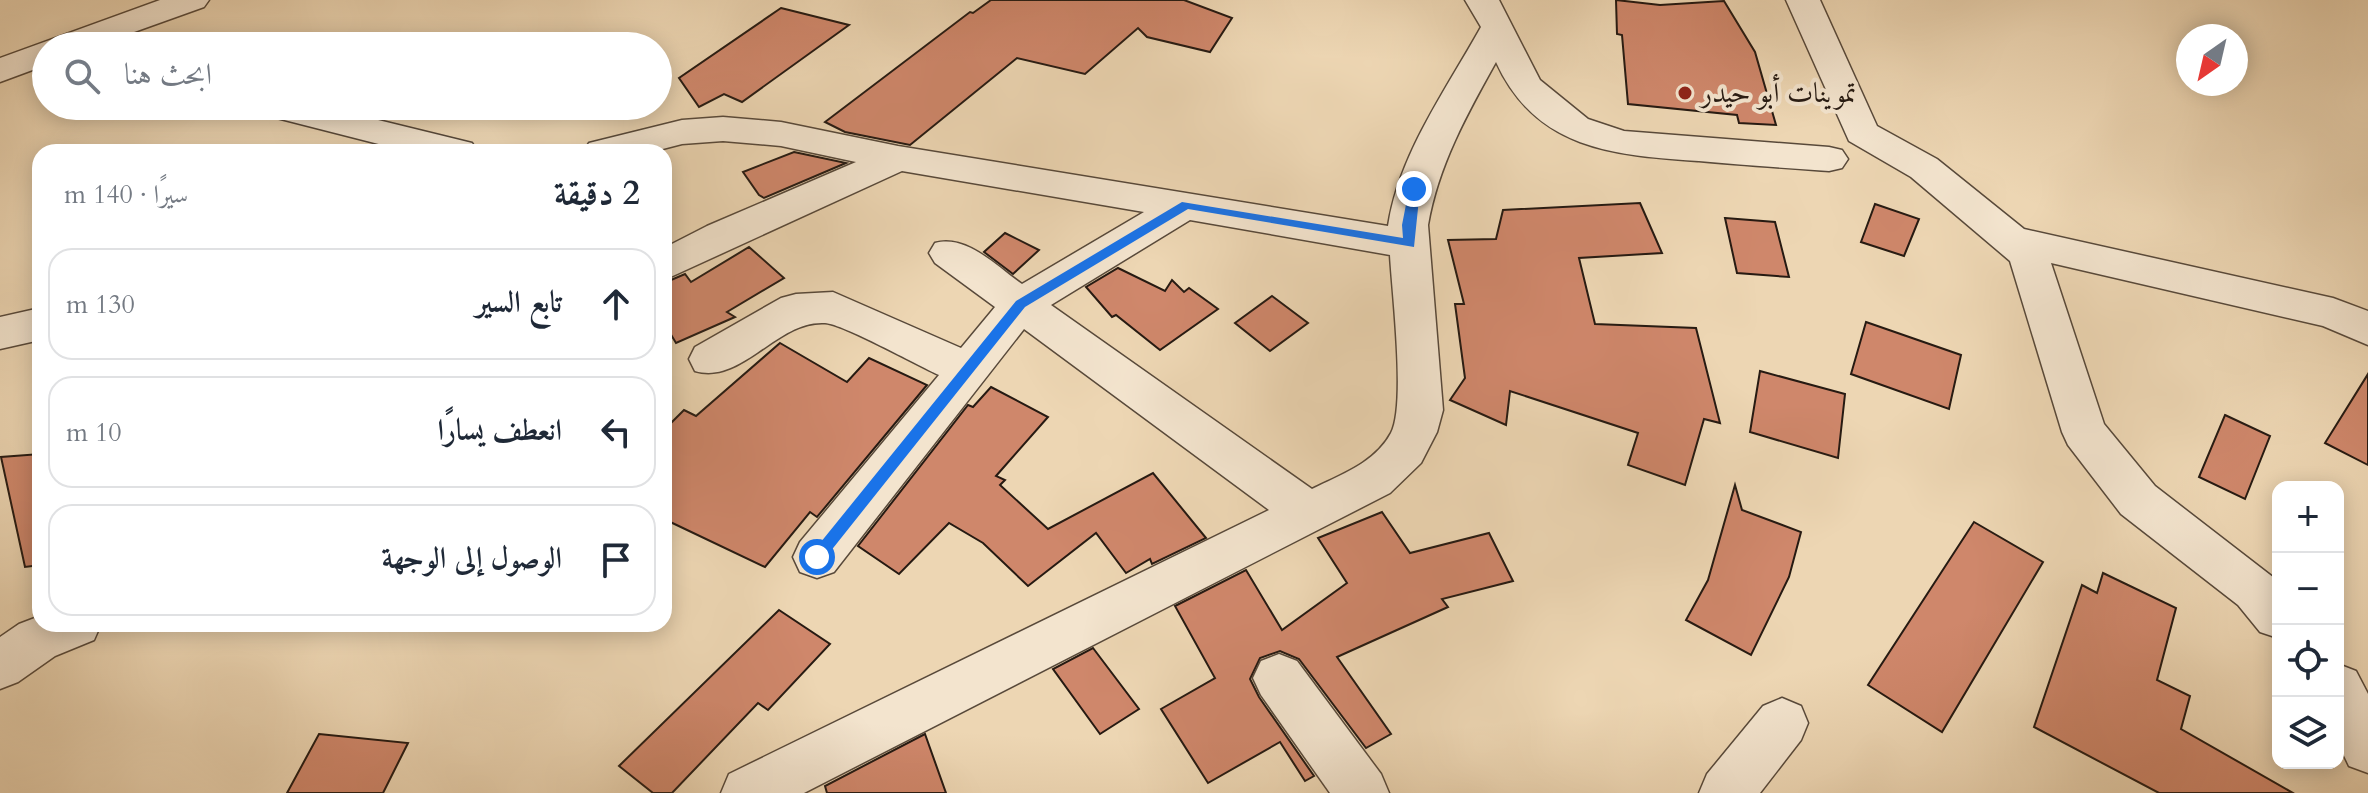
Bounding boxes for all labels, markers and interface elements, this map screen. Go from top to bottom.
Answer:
north arrow [2176,24,2248,96]
search box [32,32,672,120]
icon: search [60,54,104,98]
text: ابحث هنا [124,54,212,95]
place label: تموينات أبو حيدر [1698,73,1857,112]
marker: تموينات أبو حيدر [1676,84,1694,102]
text: 2 دقيقة [554,170,640,216]
route end [1396,171,1432,207]
text: سيرًا · 140 m [64,177,188,212]
text: تابع السير [476,282,562,323]
icon: ahead [594,282,638,326]
text: 130 m [66,287,135,322]
text: انعطف يسارًا [437,410,562,451]
icon: left [594,410,638,454]
text: 10 m [66,415,122,450]
map controls [2272,481,2344,769]
button: + [2272,481,2344,553]
text: الوصول إلى الوجهة [382,538,562,579]
icon: arrive [594,538,638,582]
route start [799,539,835,575]
button: − [2272,553,2344,625]
button: locate [2272,625,2344,697]
button: layers [2272,697,2344,769]

